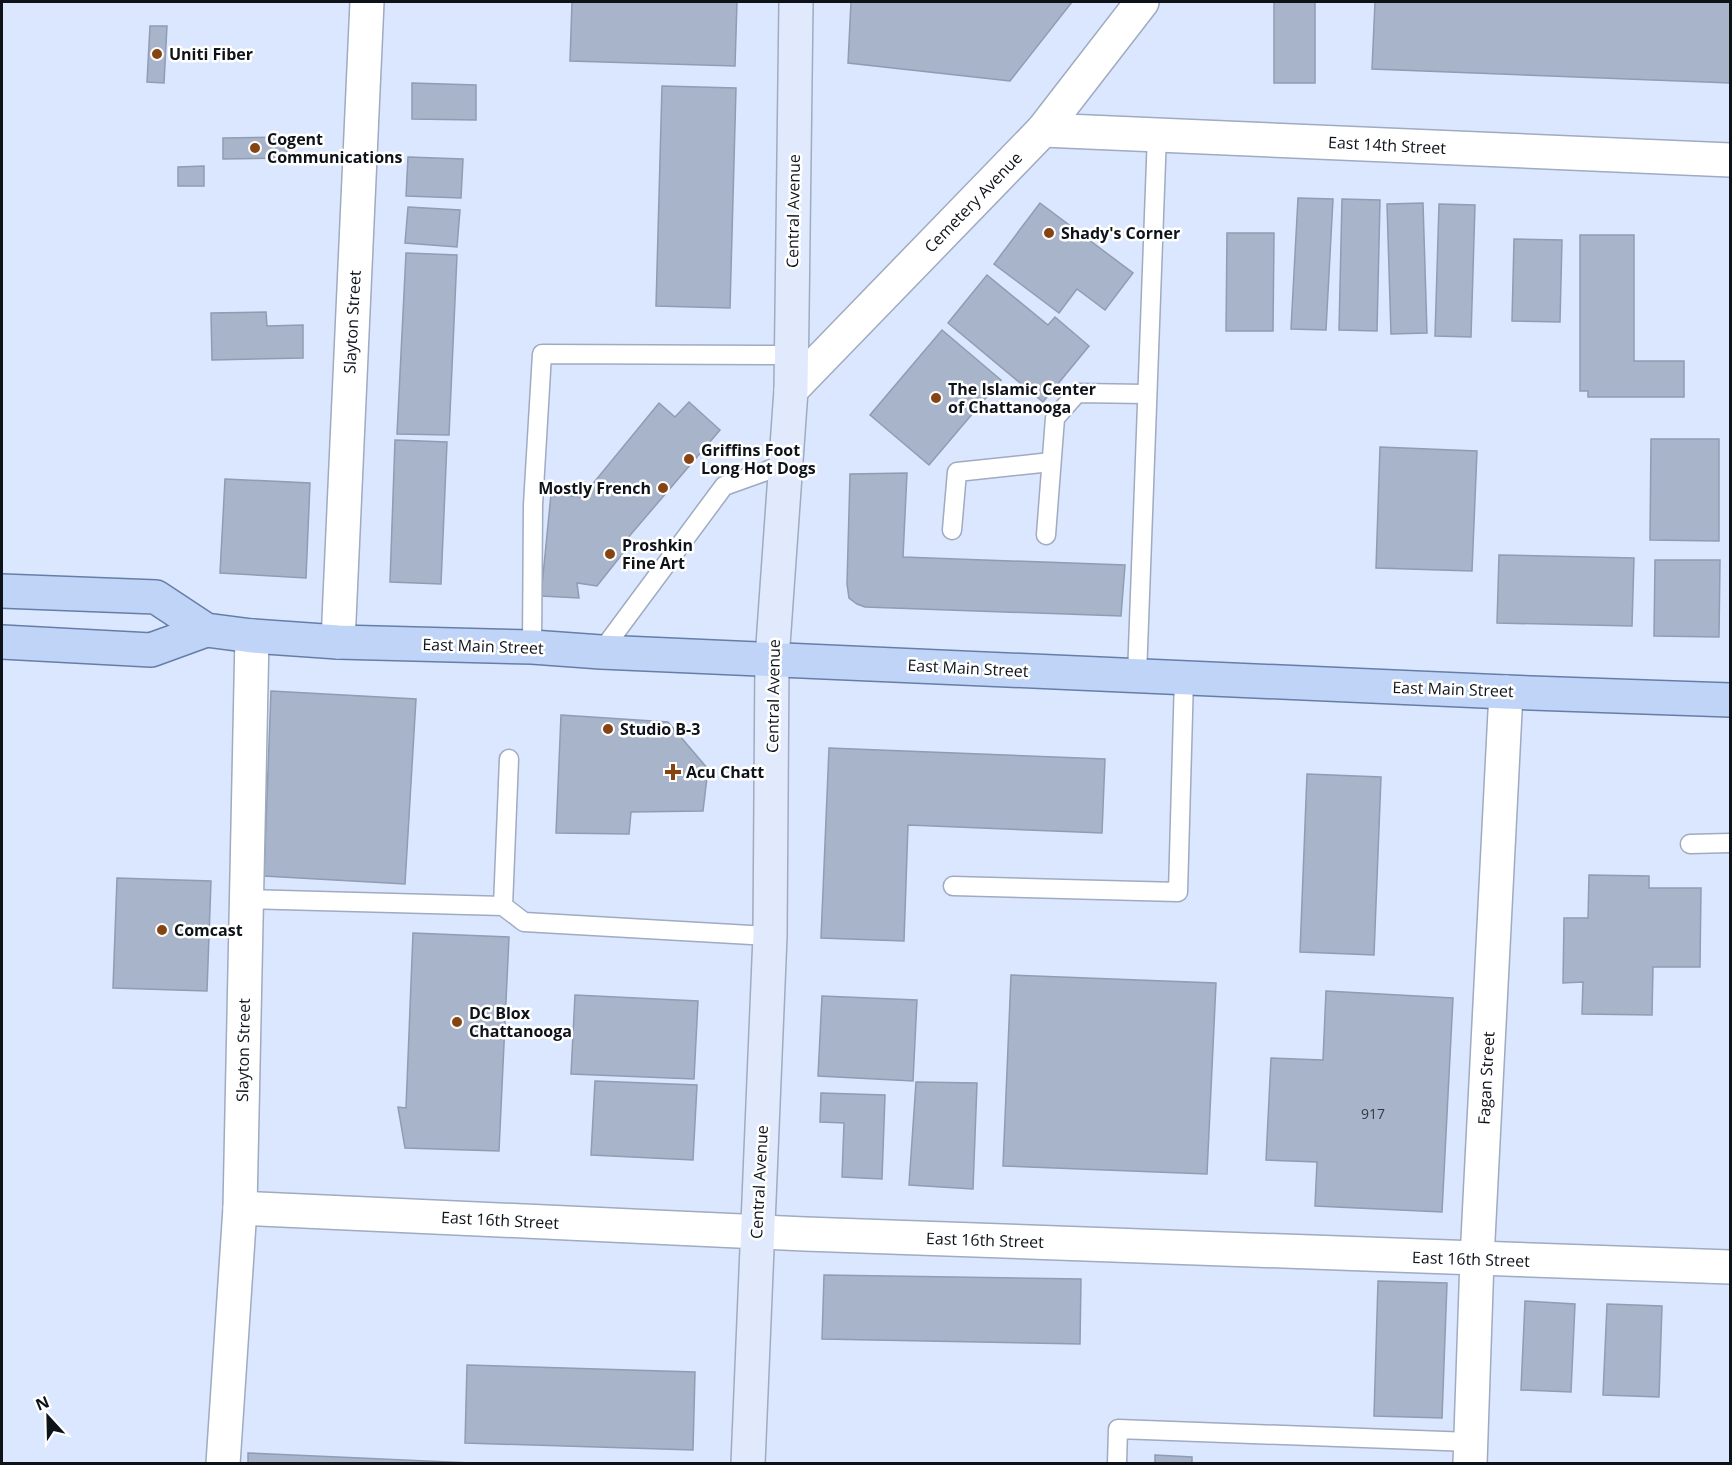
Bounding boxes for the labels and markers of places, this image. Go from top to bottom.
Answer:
place label: Uniti Fiber [169,43,253,65]
marker: Uniti Fiber [150,47,164,61]
place label: Cogent Communications [267,128,403,168]
marker: Cogent Communications [248,141,262,155]
place label: Shady's Corner [1061,222,1180,244]
marker: Shady's Corner [1042,226,1056,240]
place label: The Islamic Center of Chattanooga [948,378,1096,418]
marker: The Islamic Center of Chattanooga [929,391,943,405]
place label: Griffins Foot Long Hot Dogs [701,439,816,479]
marker: Griffins Foot Long Hot Dogs [682,452,696,466]
place label: Mostly French [538,477,651,499]
marker: Mostly French [656,481,670,495]
place label: Proshkin Fine Art [622,534,693,574]
marker: Proshkin Fine Art [603,547,617,561]
place label: Studio B-3 [620,718,700,740]
marker: Studio B-3 [601,722,615,736]
place label: Acu Chatt [686,761,764,783]
marker: Acu Chatt [664,763,682,781]
place label: Comcast [174,919,243,941]
marker: Comcast [155,923,169,937]
place label: DC Blox Chattanooga [469,1002,572,1042]
marker: DC Blox Chattanooga [450,1015,464,1029]

